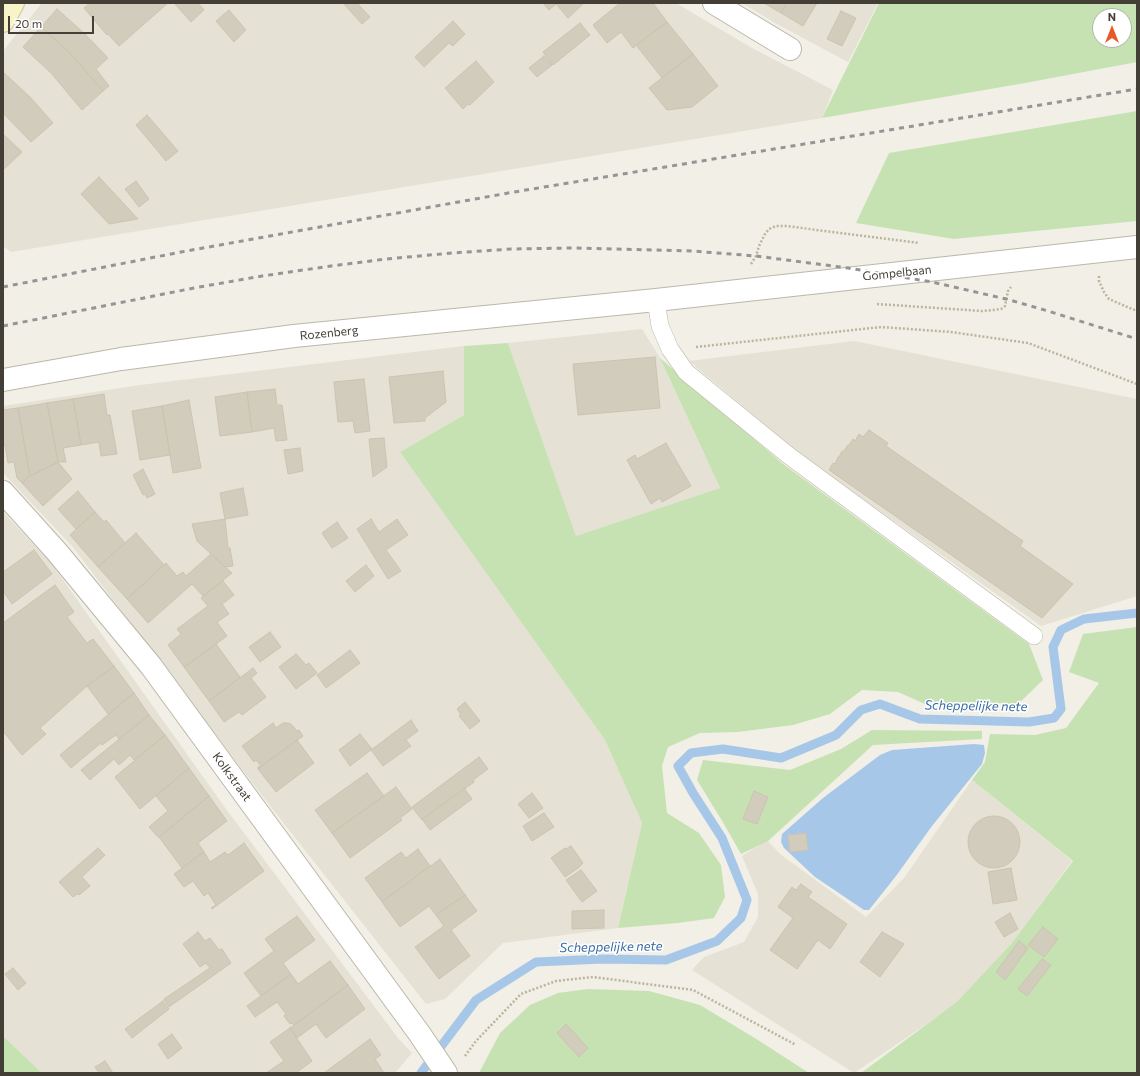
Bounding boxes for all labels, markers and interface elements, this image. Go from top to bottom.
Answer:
scale bar [10,8,96,34]
north arrow [1092,8,1132,48]
text: N [1108,10,1116,23]
text: 20 m [15,16,42,30]
street label: Gompelbaan [862,262,932,284]
street label: Rozenberg [299,323,359,343]
water label: Scheppelijke nete [924,697,1028,715]
street label: Kolkstraat [209,750,255,804]
water label: Scheppelijke nete [559,938,663,956]

